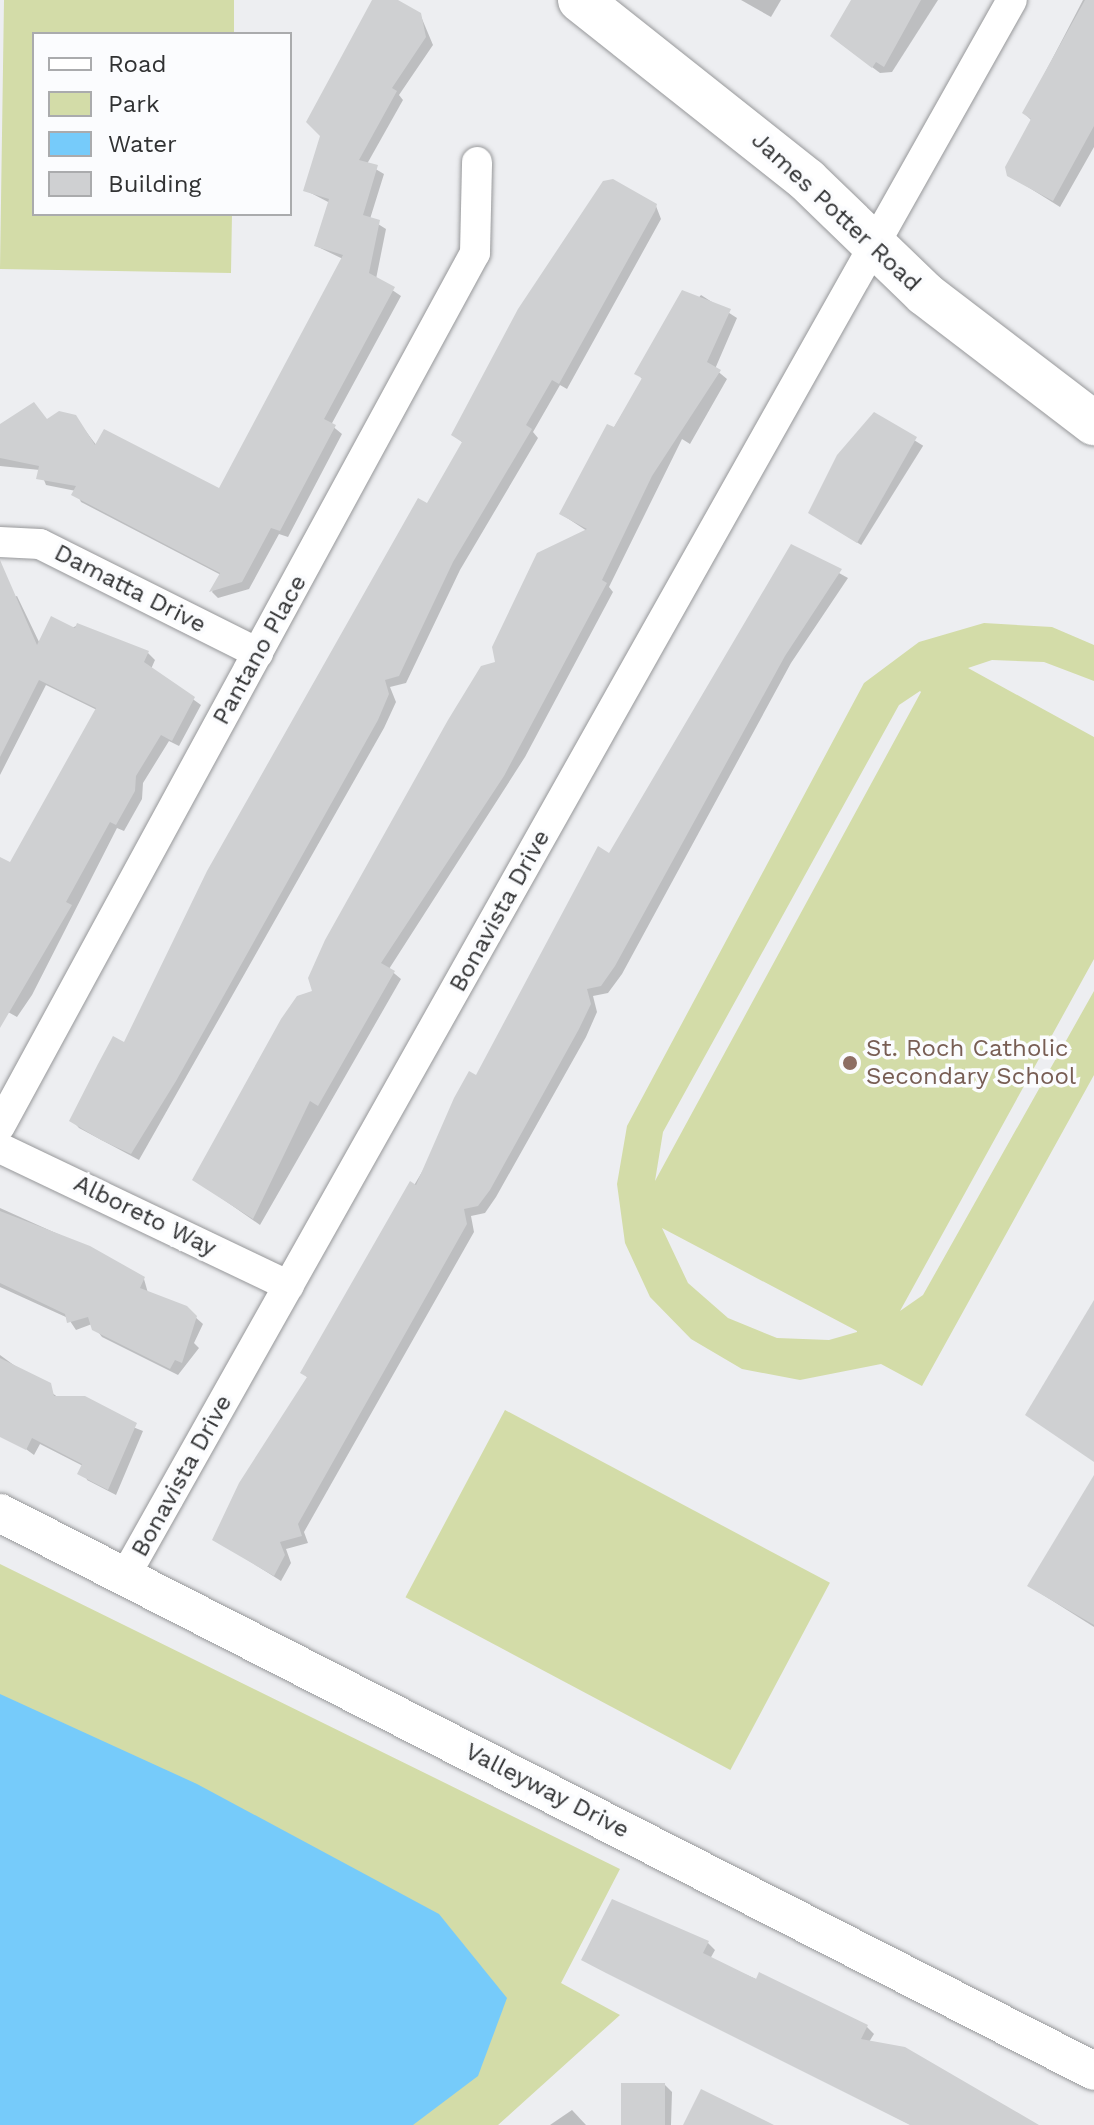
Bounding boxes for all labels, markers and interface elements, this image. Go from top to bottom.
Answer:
legend [32,32,292,216]
text: Road [108,50,167,78]
text: Park [108,90,160,118]
street label: James Potter Road [745,126,927,298]
text: Water [108,130,177,158]
text: Building [108,170,201,198]
street label: Damatta Drive [49,538,211,640]
street label: Pantano Place [207,570,313,730]
street label: Bonavista Drive [443,825,557,997]
place label: St. Roch Catholic Secondary School [866,1035,1077,1091]
marker: St. Roch Catholic Secondary School [841,1054,859,1072]
street label: Alboreto Way [69,1169,221,1263]
street label: Bonavista Drive [125,1390,239,1562]
street label: Valleyway Drive [460,1737,634,1845]

